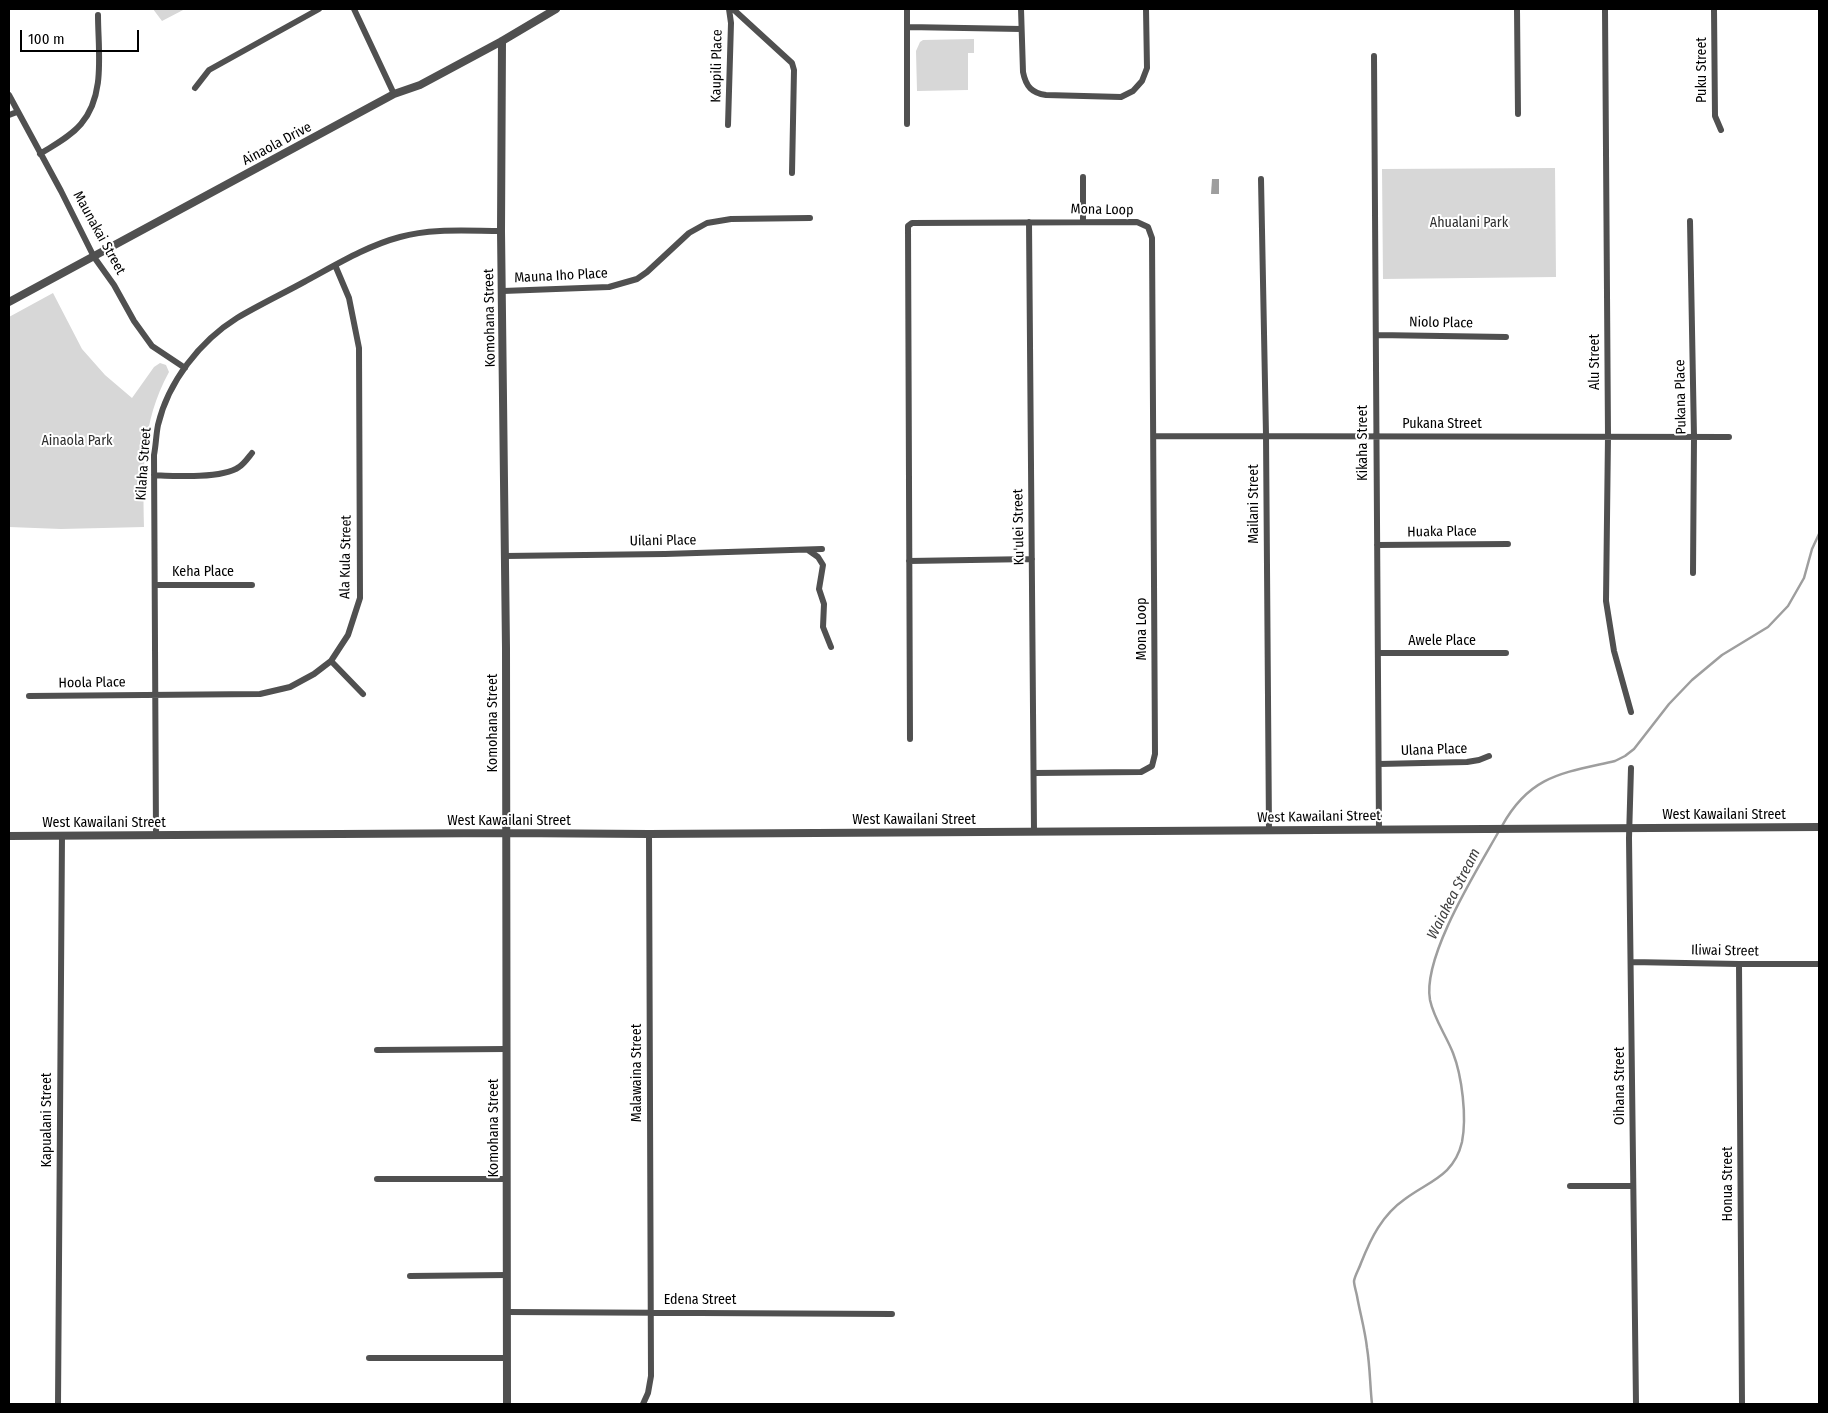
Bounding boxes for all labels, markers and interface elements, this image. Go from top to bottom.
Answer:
scale bar [22,20,141,52]
street label: Kaupili Place [708,29,726,103]
text: 100 m [28,30,65,48]
street label: Puku Street [1694,37,1710,103]
street label: Ainaola Drive [240,119,314,169]
street label: Maunakai Street [69,188,129,278]
street label: Mona Loop [1070,201,1134,219]
park label: Ahualani Park [1430,215,1508,231]
street label: Mauna Iho Place [514,265,608,287]
street label: Komohana Street [481,268,499,368]
street label: Niolo Place [1409,314,1473,332]
street label: Alu Street [1587,334,1603,390]
street label: Pukana Place [1672,359,1690,435]
street label: Kikaha Street [1355,405,1371,481]
street label: Pukana Street [1402,416,1482,432]
street label: Kilaha Street [133,427,155,501]
park label: Ainaola Park [41,433,113,449]
street label: Mailani Street [1246,464,1262,544]
street label: Ku'ulei Street [1010,489,1028,565]
street label: Ala Kula Street [337,515,355,599]
street label: Huaka Place [1407,523,1477,541]
street label: Uilani Place [629,532,697,550]
street label: Keha Place [172,564,234,580]
street label: Mona Loop [1134,598,1150,660]
street label: Awele Place [1408,633,1476,649]
street label: Hoola Place [58,674,126,692]
street label: Komohana Street [485,674,501,772]
street label: Ulana Place [1400,740,1468,760]
street label: West Kawailani Street [1662,807,1786,823]
street label: West Kawailani Street [1257,808,1381,826]
street label: West Kawailani Street [852,812,976,828]
street label: West Kawailani Street [447,813,571,829]
street label: West Kawailani Street [42,815,166,831]
water label: Waiakea Stream [1423,846,1485,942]
street label: Iliwai Street [1691,942,1759,960]
street label: Malawaina Street [629,1024,645,1122]
street label: Oihana Street [1612,1047,1628,1125]
street label: Kapualani Street [39,1073,55,1167]
street label: Komohana Street [486,1079,502,1177]
street label: Honua Street [1720,1146,1736,1222]
street label: Edena Street [664,1292,736,1308]

